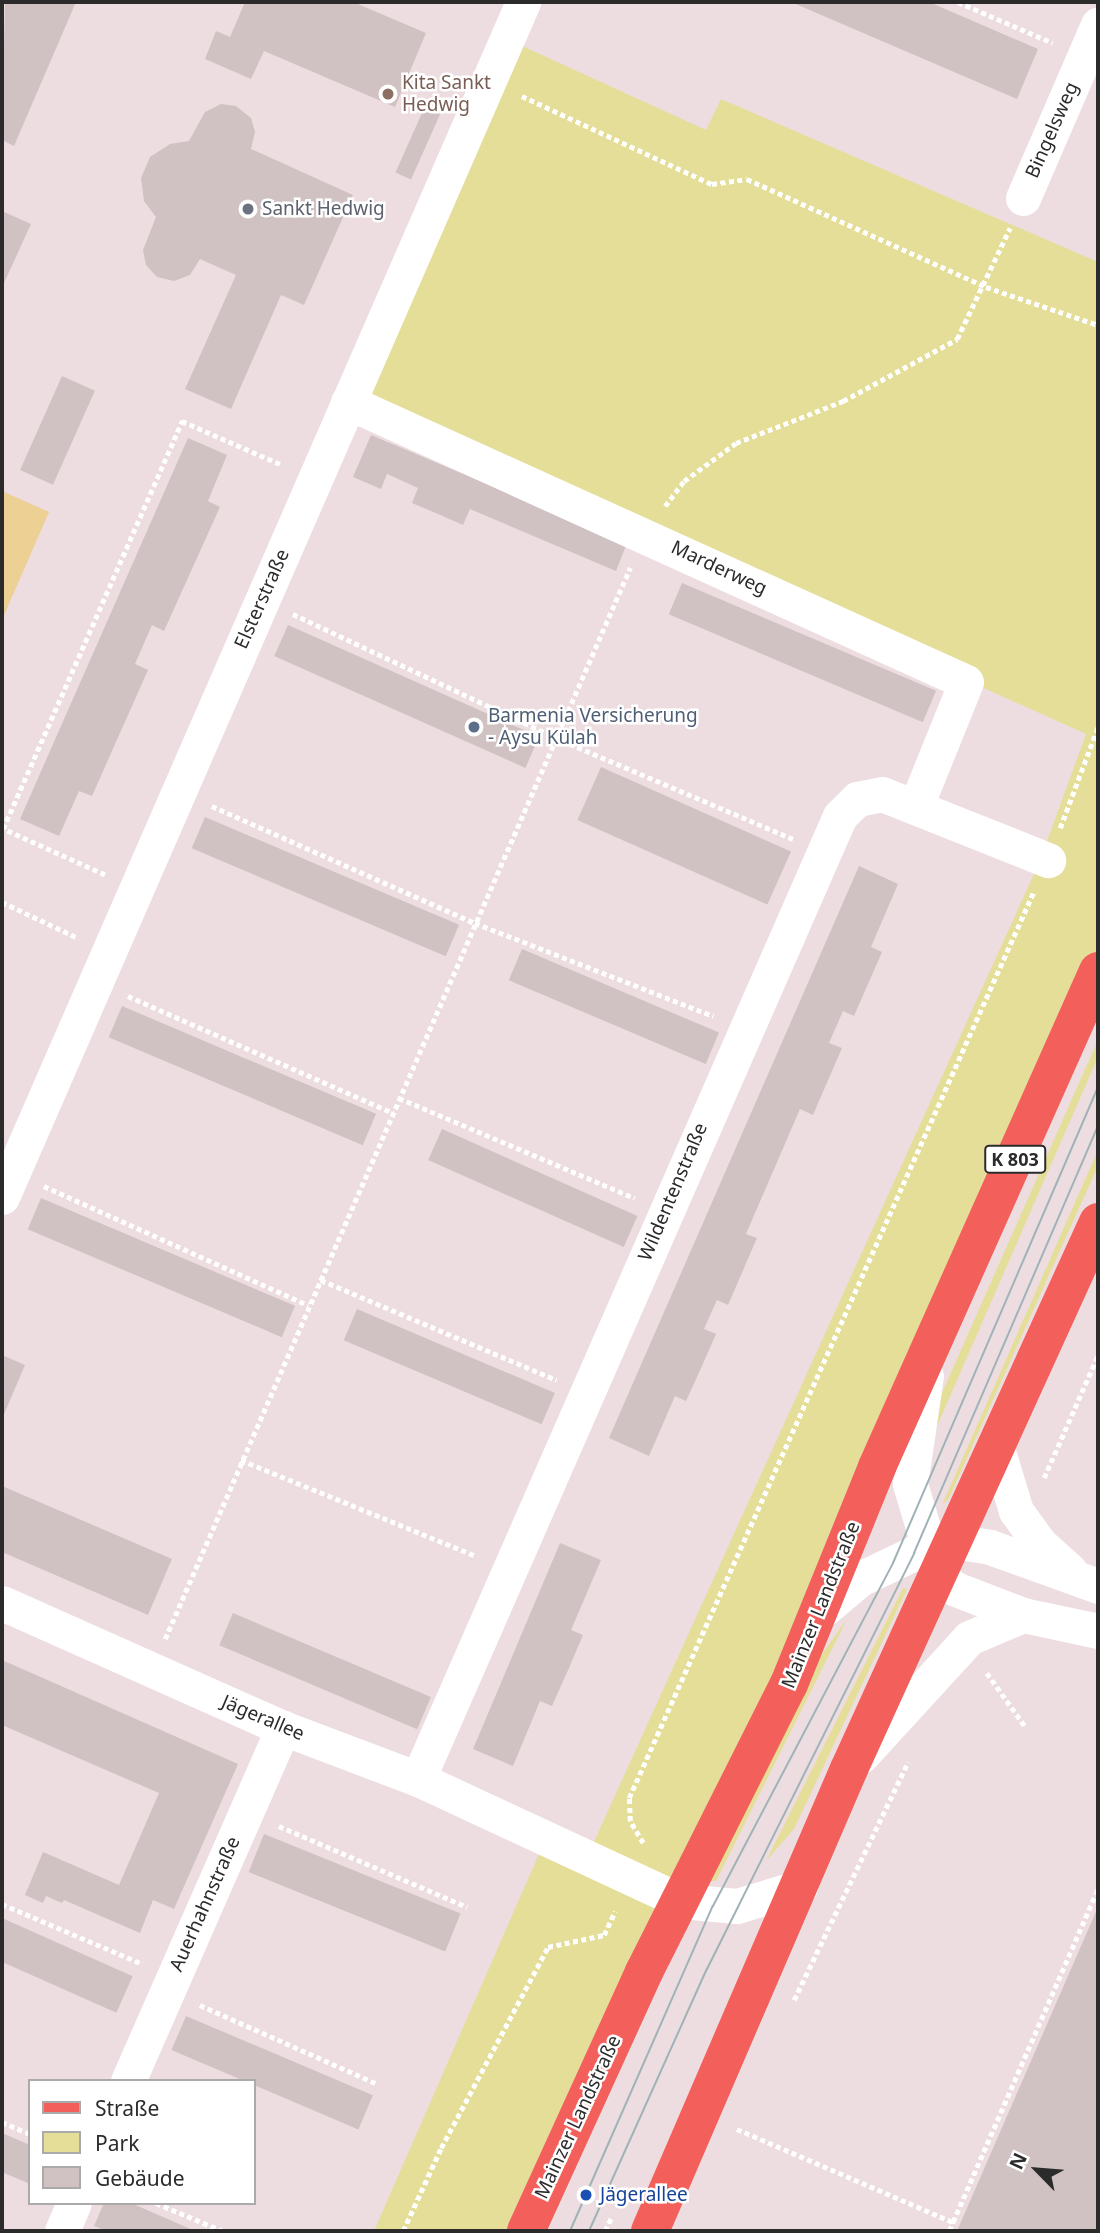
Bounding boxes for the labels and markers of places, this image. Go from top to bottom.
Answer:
place label: Kita Sankt Hedwig [402,72,491,116]
marker: Kita Sankt Hedwig [380,86,396,102]
place label: Sankt Hedwig [262,198,385,220]
marker: Sankt Hedwig [240,201,256,217]
place label: Barmenia Versicherung - Aysu Külah [488,705,698,749]
marker: Barmenia Versicherung - Aysu Külah [466,719,482,735]
place label: Jägerallee [600,2184,688,2206]
marker: Jägerallee [578,2187,594,2203]

